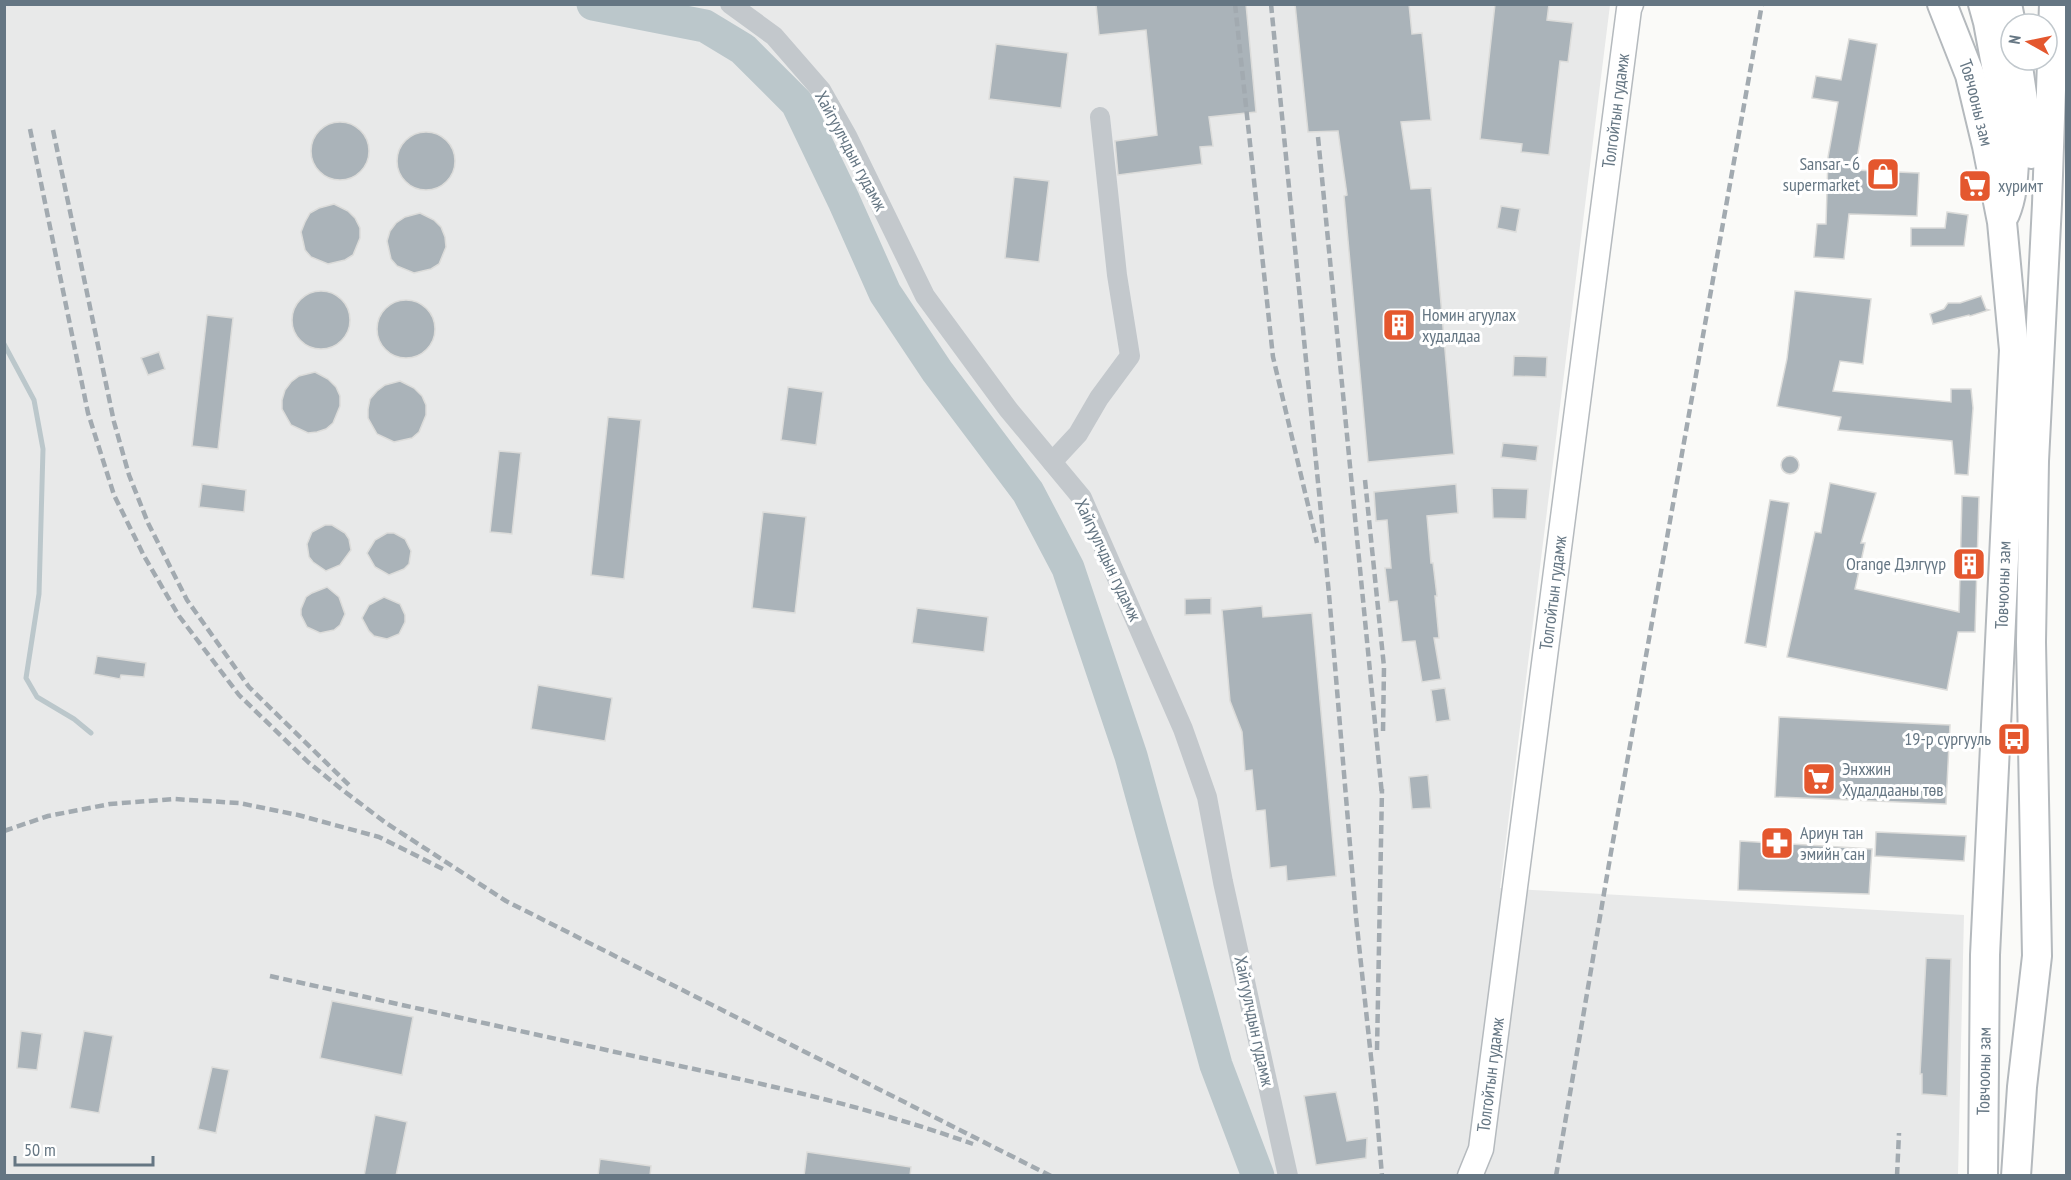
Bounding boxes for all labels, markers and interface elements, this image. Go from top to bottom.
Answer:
north arrow [1999,12,2059,72]
text: N [2004,34,2025,45]
street label: Толгойтын гудамж [1596,52,1634,169]
street label: Товчооны зам [1954,56,1999,148]
street label: Хайгуулчдын гудамж [810,87,893,215]
place label: Sansar - 6 supermarket [1783,152,1860,196]
shop icon: Sansar - 6 supermarket [1865,156,1901,192]
supermarket icon: хуримт [1957,168,1993,204]
place label: хуримт [1998,174,2043,197]
place label: Номин агуулах худалдаа [1422,303,1517,347]
building icon: Номин агуулах худалдаа [1381,307,1417,343]
street label: Хайгуулчдын гудамж [1070,495,1147,625]
street label: Толгойтын гудамж [1534,534,1572,651]
street label: Товчооны зам [1989,541,2016,629]
building icon: Orange Дэлгүүр [1951,546,1987,582]
place label: Orange Дэлгүүр [1846,552,1946,575]
bus stop icon: 19-р сургууль [1996,721,2032,757]
place label: 19-р сургууль [1904,727,1991,750]
place label: Энхжин Худалдааны төв [1842,757,1944,801]
supermarket icon: Энхжин Худалдааны төв [1801,761,1837,797]
place label: Ариун тан эмийн сан [1800,821,1865,865]
pharmacy icon: Ариун тан эмийн сан [1759,825,1795,861]
street label: Хайгуулчдын гудамж [1229,954,1280,1088]
street label: Толгойтын гудамж [1471,1016,1509,1133]
street label: Товчооны зам [1971,1027,1996,1115]
scale bar [15,1129,153,1167]
text: 50 m [24,1138,56,1161]

